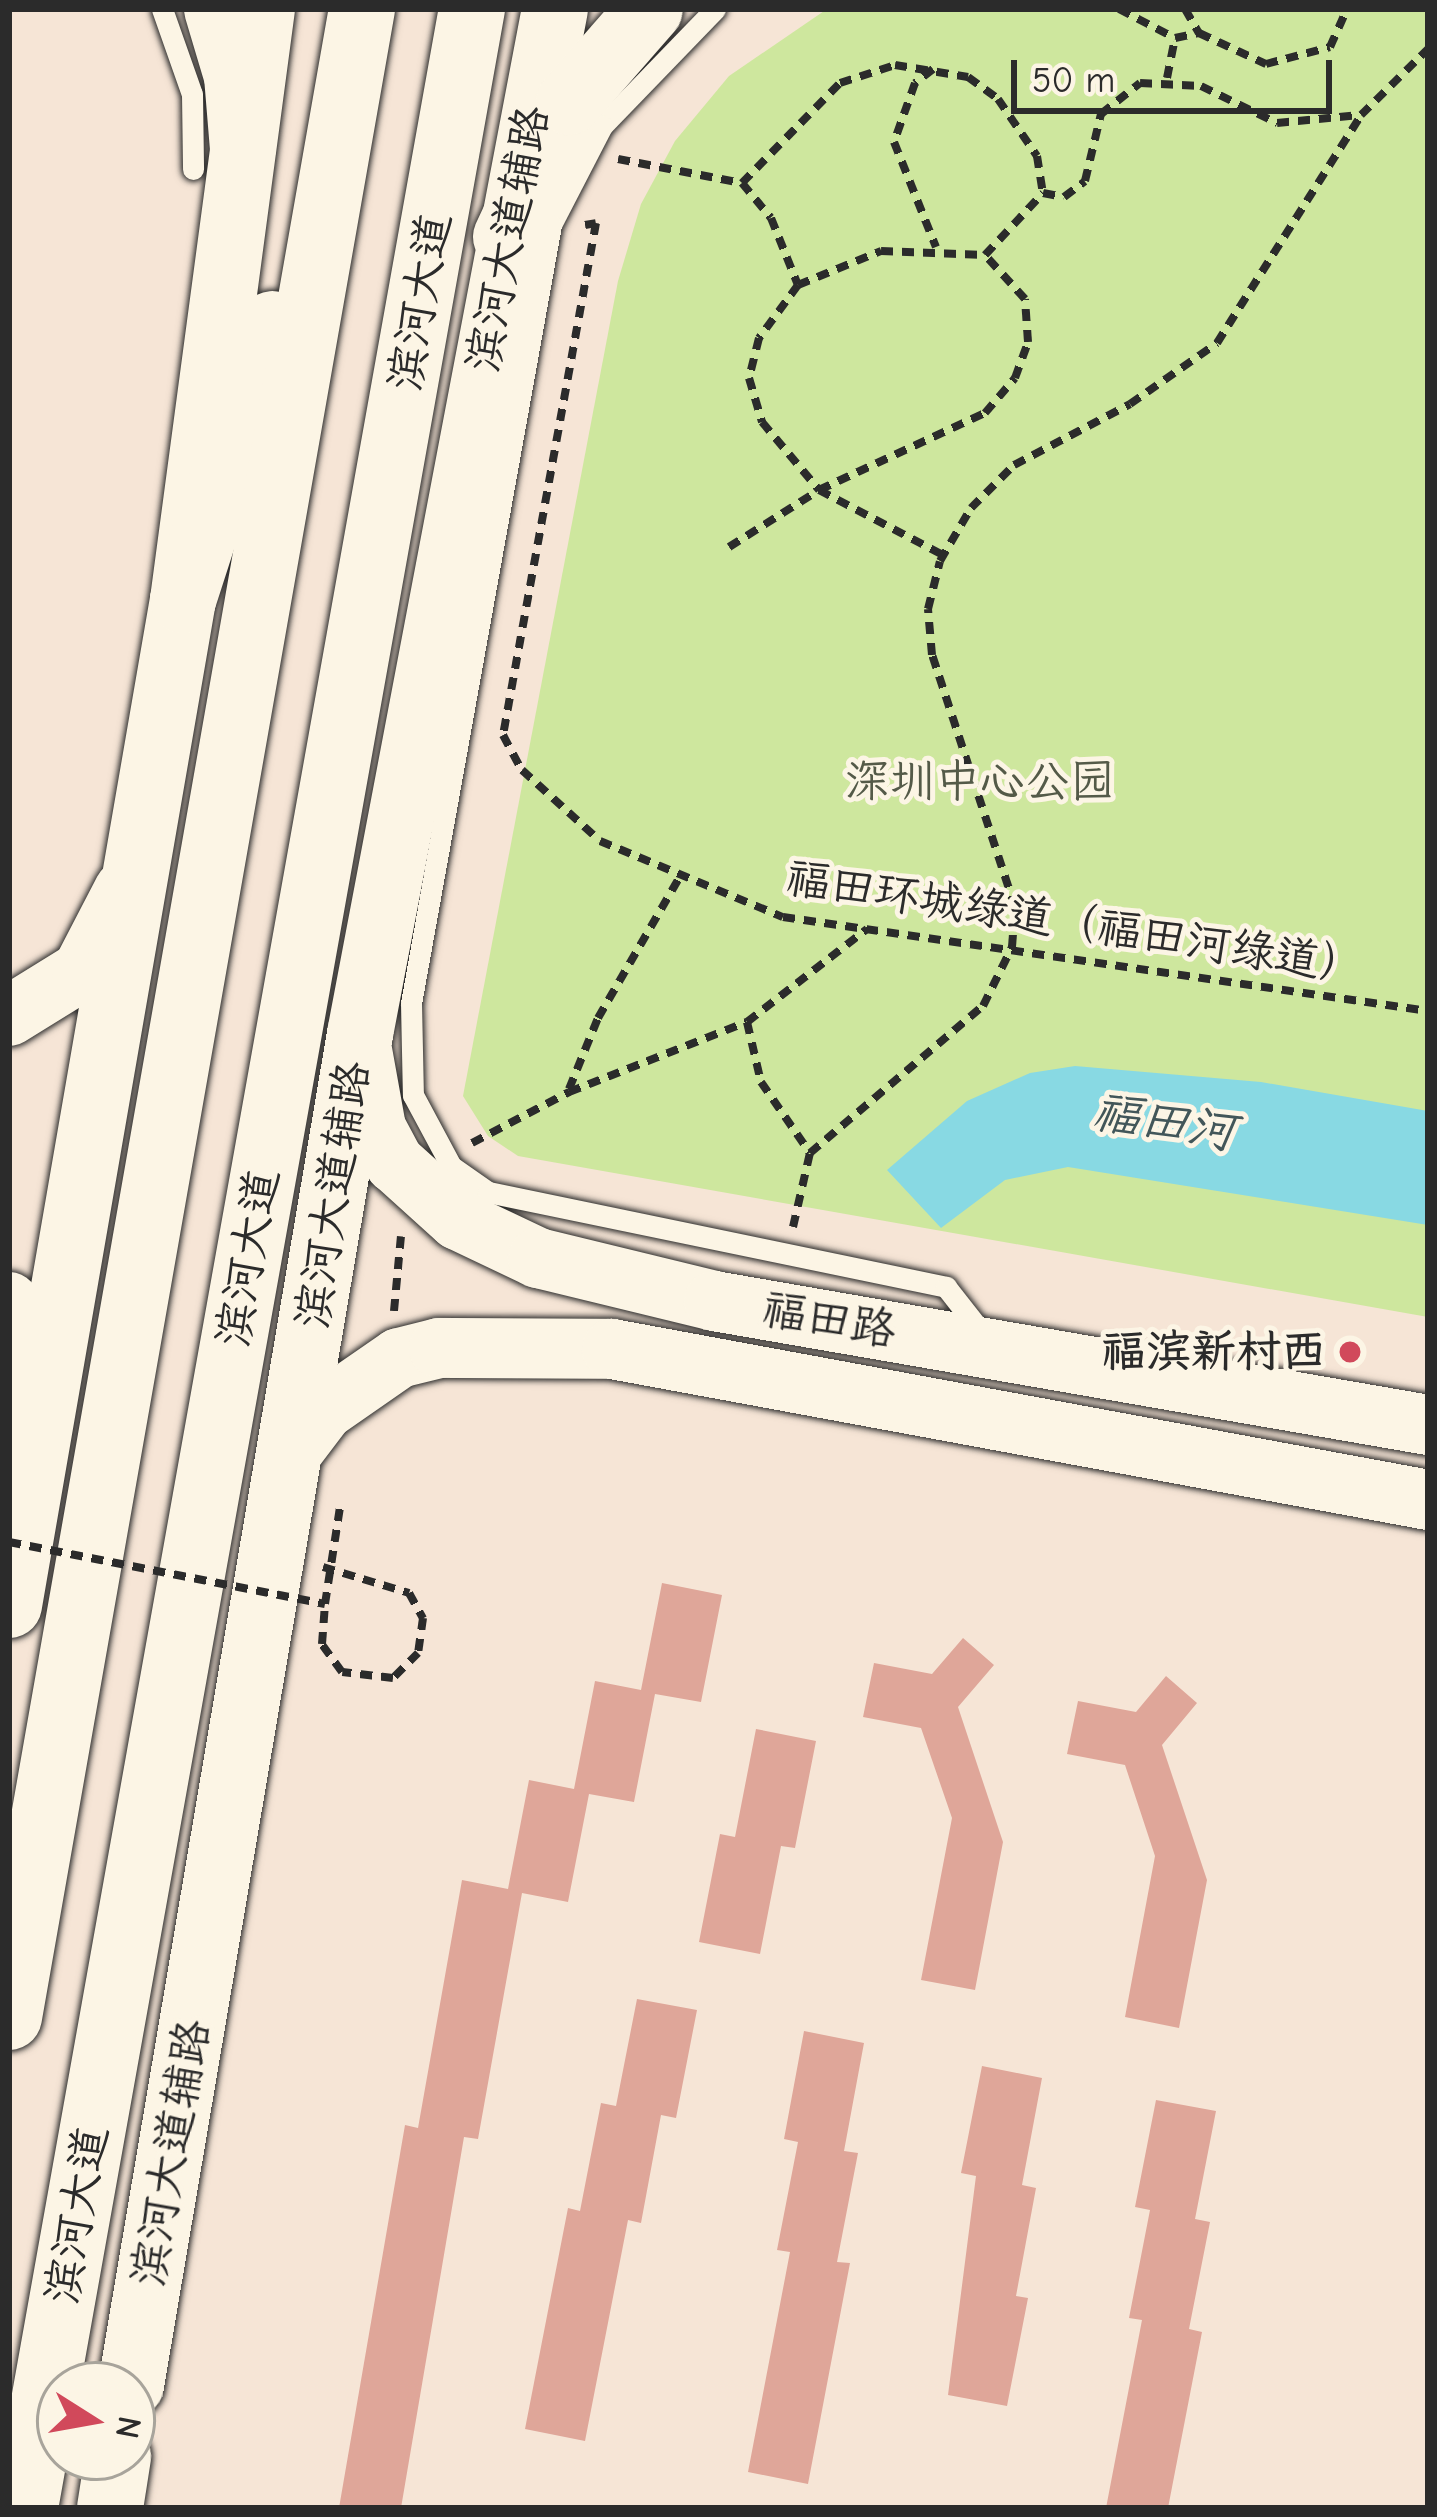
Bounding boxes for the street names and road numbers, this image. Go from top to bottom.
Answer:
street label: 滨河大道辅路 [456,101,560,377]
street label: 滨河大道 [378,209,462,395]
street label: 福田环城绿道（福田河绿道） [782,851,1368,995]
street label: 滨河大道辅路 [285,1057,381,1333]
street label: 滨河大道 [206,1165,290,1351]
street label: 福田路 [758,1282,900,1358]
street label: 滨河大道辅路 [121,2015,221,2291]
street label: 滨河大道 [35,2122,119,2308]

